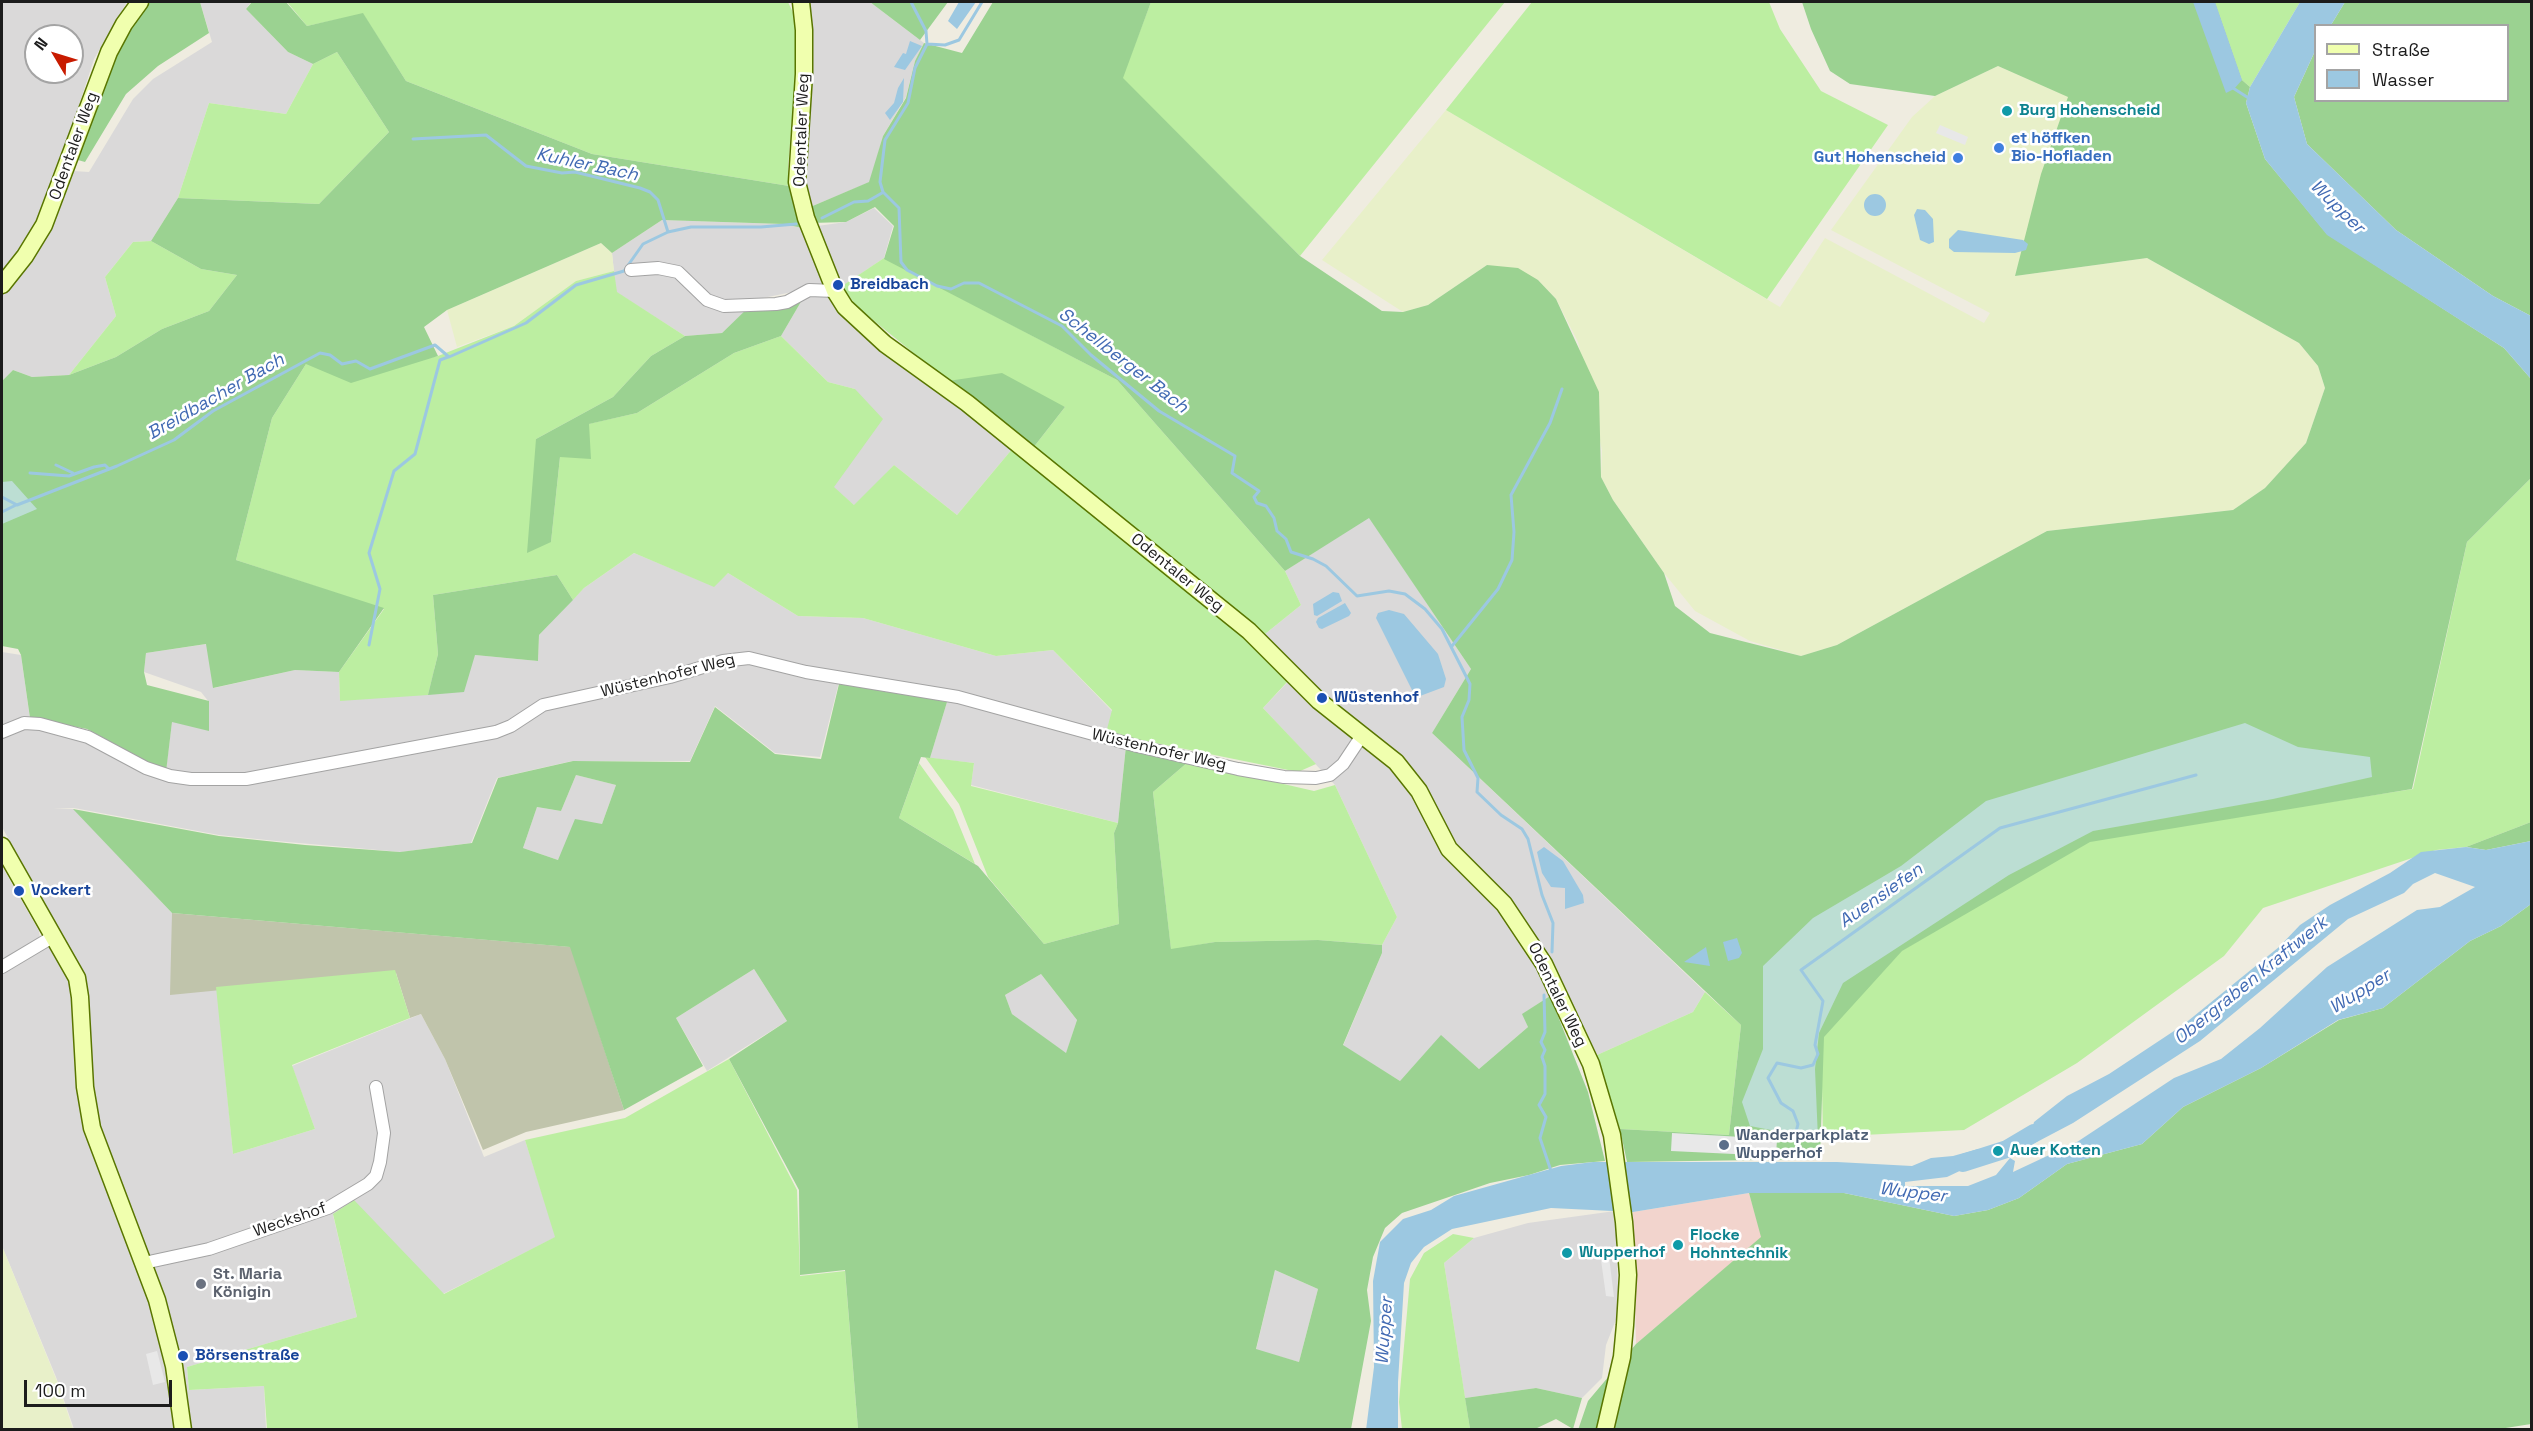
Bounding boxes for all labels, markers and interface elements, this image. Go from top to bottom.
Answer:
north arrow [24,24,84,84]
legend [2314,24,2509,102]
text: N [29,33,53,55]
text: Straße [2372,38,2430,61]
text: Wasser [2372,68,2434,91]
street label: Odentaler Weg [790,73,814,187]
street label: Odentaler Weg [46,89,102,203]
place label: Burg Hohenscheid [2019,101,2160,121]
marker: Burg Hohenscheid [2000,104,2014,118]
place label: et höffken Bio-Hofladen [2011,129,2112,167]
marker: et höffken Bio-Hofladen [1992,141,2006,155]
water label: Kuhler Bach [534,144,640,186]
place label: Gut Hohenscheid [1814,148,1946,168]
marker: Gut Hohenscheid [1951,151,1965,165]
water label: Wupper [2305,176,2369,238]
place label: Breidbach [850,275,929,295]
marker: Breidbach [831,278,845,292]
water label: Schellberger Bach [1054,304,1192,418]
water label: Breidbacher Bach [144,349,288,445]
street label: Odentaler Weg [1127,530,1227,616]
street label: Wüstenhofer Weg [599,650,737,702]
place label: Wüstenhof [1334,688,1419,708]
marker: Wüstenhof [1315,691,1329,705]
street label: Wüstenhofer Weg [1090,725,1228,775]
water label: Auensiefen [1835,859,1927,933]
place label: Vockert [31,881,91,901]
marker: Vockert [12,884,26,898]
water label: Obergraben Kraftwerk [2170,912,2332,1050]
street label: Odentaler Weg [1523,940,1591,1050]
water label: Wupper [2326,965,2394,1019]
place label: Wanderparkplatz Wupperhof [1736,1126,1869,1164]
marker: Wanderparkplatz Wupperhof [1717,1138,1731,1152]
place label: Auer Kotten [2010,1141,2101,1161]
marker: Auer Kotten [1991,1144,2005,1158]
water label: Wupper [1878,1178,1948,1208]
street label: Weckshof [251,1199,329,1241]
place label: Flocke Hohntechnik [1690,1226,1788,1264]
marker: Flocke Hohntechnik [1671,1238,1685,1252]
place label: Wupperhof [1579,1243,1666,1263]
marker: Wupperhof [1560,1246,1574,1260]
place label: St. Maria Königin [213,1265,282,1303]
marker: St. Maria Königin [194,1277,208,1291]
water label: Wupper [1372,1297,1398,1365]
place label: Börsenstraße [195,1346,300,1366]
marker: Börsenstraße [176,1349,190,1363]
scale bar [27,1368,176,1406]
text: 100 m [35,1379,86,1402]

